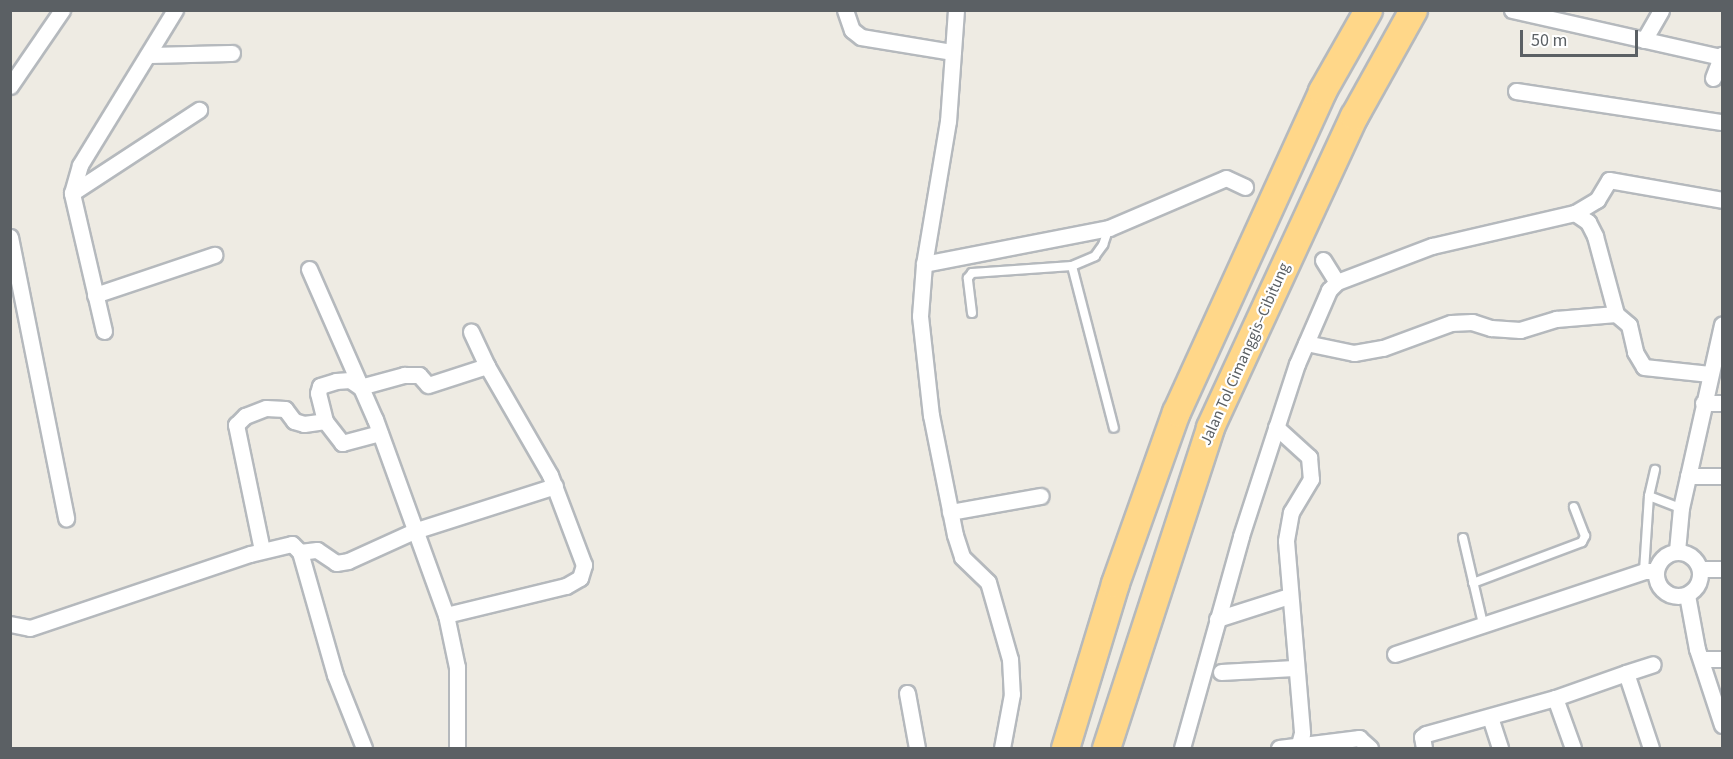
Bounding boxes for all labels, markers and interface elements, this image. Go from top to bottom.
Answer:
scale bar [1523,18,1642,56]
text: 50 m [1531,28,1567,53]
street label: Jalan Tol Cimanggis–Cibitung [1196,260,1294,448]

